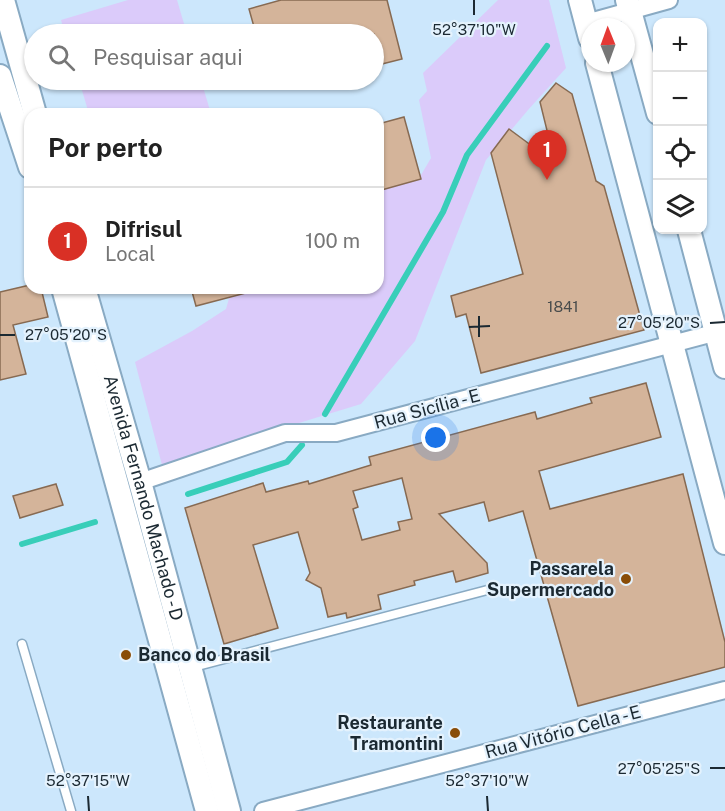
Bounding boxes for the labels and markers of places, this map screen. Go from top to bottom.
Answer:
pin: 1 [528,130,566,180]
place label: Passarela Supermercado [487,558,614,600]
marker: Passarela Supermercado [619,572,633,586]
place label: Banco do Brasil [138,644,271,665]
marker: Banco do Brasil [119,648,133,662]
place label: Restaurante Tramontini [337,712,443,754]
marker: Restaurante Tramontini [448,726,462,740]

